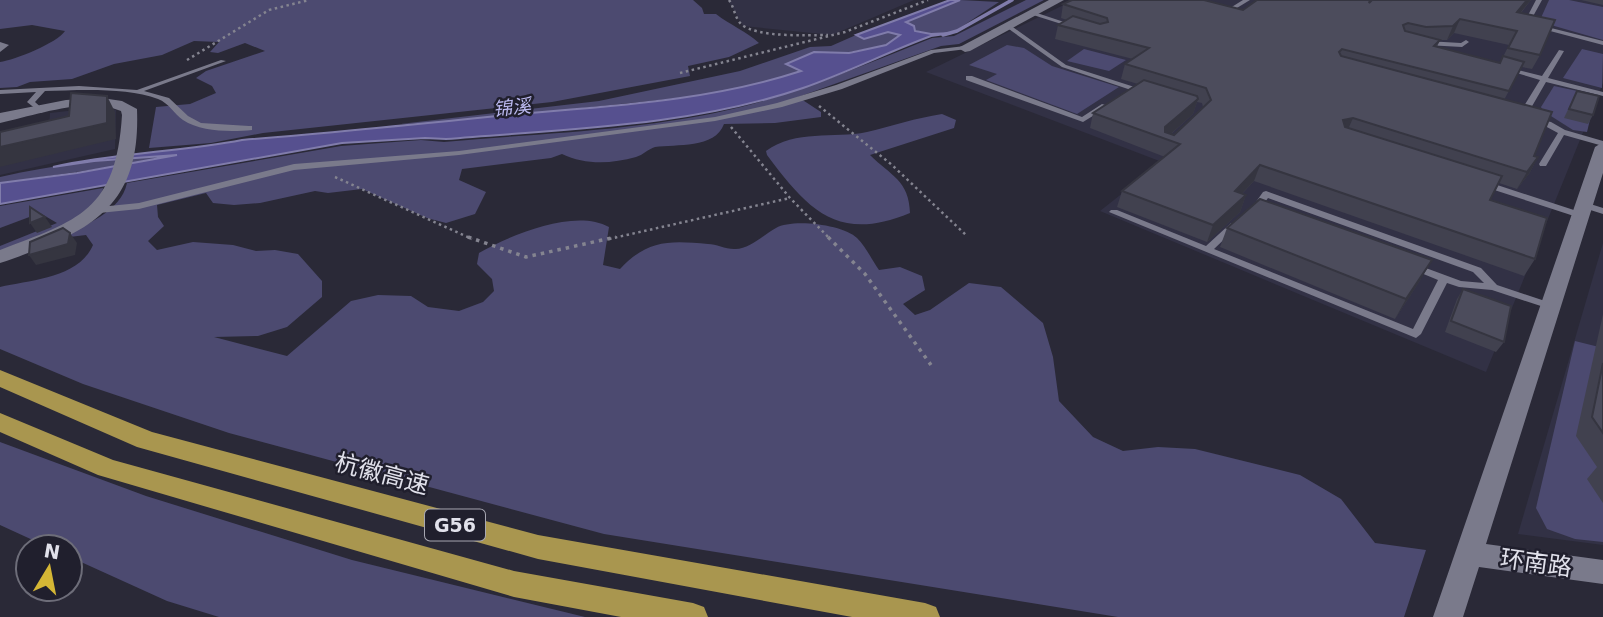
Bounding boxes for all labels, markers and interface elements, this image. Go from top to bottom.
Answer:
water label: 锦溪 [492,94,534,120]
street label: 杭徽高速 [332,448,432,500]
road number: G56 [425,510,485,540]
north arrow [14,533,84,603]
text: N [42,539,62,563]
street label: 环南路 [1498,544,1574,582]

